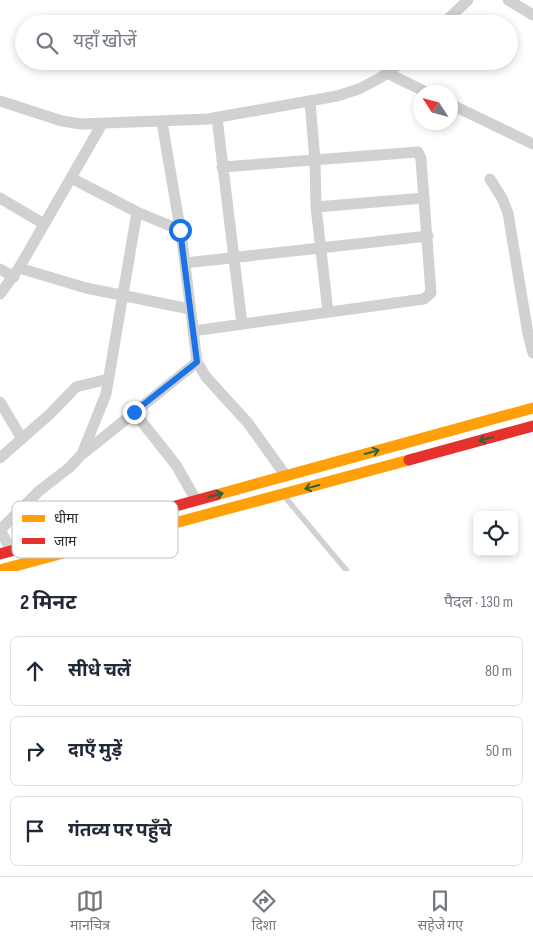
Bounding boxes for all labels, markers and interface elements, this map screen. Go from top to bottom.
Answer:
search box [15,15,518,70]
icon: search [33,29,61,57]
text: यहाँ खोजें [73,30,137,53]
north arrow [413,85,458,130]
route start [169,219,192,242]
route end [123,401,146,424]
one-way arrow [478,435,494,444]
one-way arrow [364,447,380,456]
one-way arrow [305,482,321,492]
one-way arrow [207,490,223,499]
legend [12,501,178,558]
text: धीमा [54,510,79,527]
map controls [473,511,518,556]
button: locate [473,511,518,556]
text: जाम [54,533,77,550]
text: 2 मिनट [20,590,77,615]
text: पैदल · 130 m [444,593,513,612]
icon: ahead [21,657,49,685]
text: सीधे चलें [68,659,131,682]
text: 80 m [485,662,512,681]
icon: right [21,737,49,765]
text: दाएँ मुड़ें [68,739,122,762]
text: 50 m [486,742,512,761]
icon: arrive [21,817,49,845]
text: गंतव्य पर पहुँचे [68,819,172,842]
tab: मानचित्र [70,887,110,936]
tab: दिशा [250,887,278,936]
tab: सहेजे गए [418,887,463,936]

